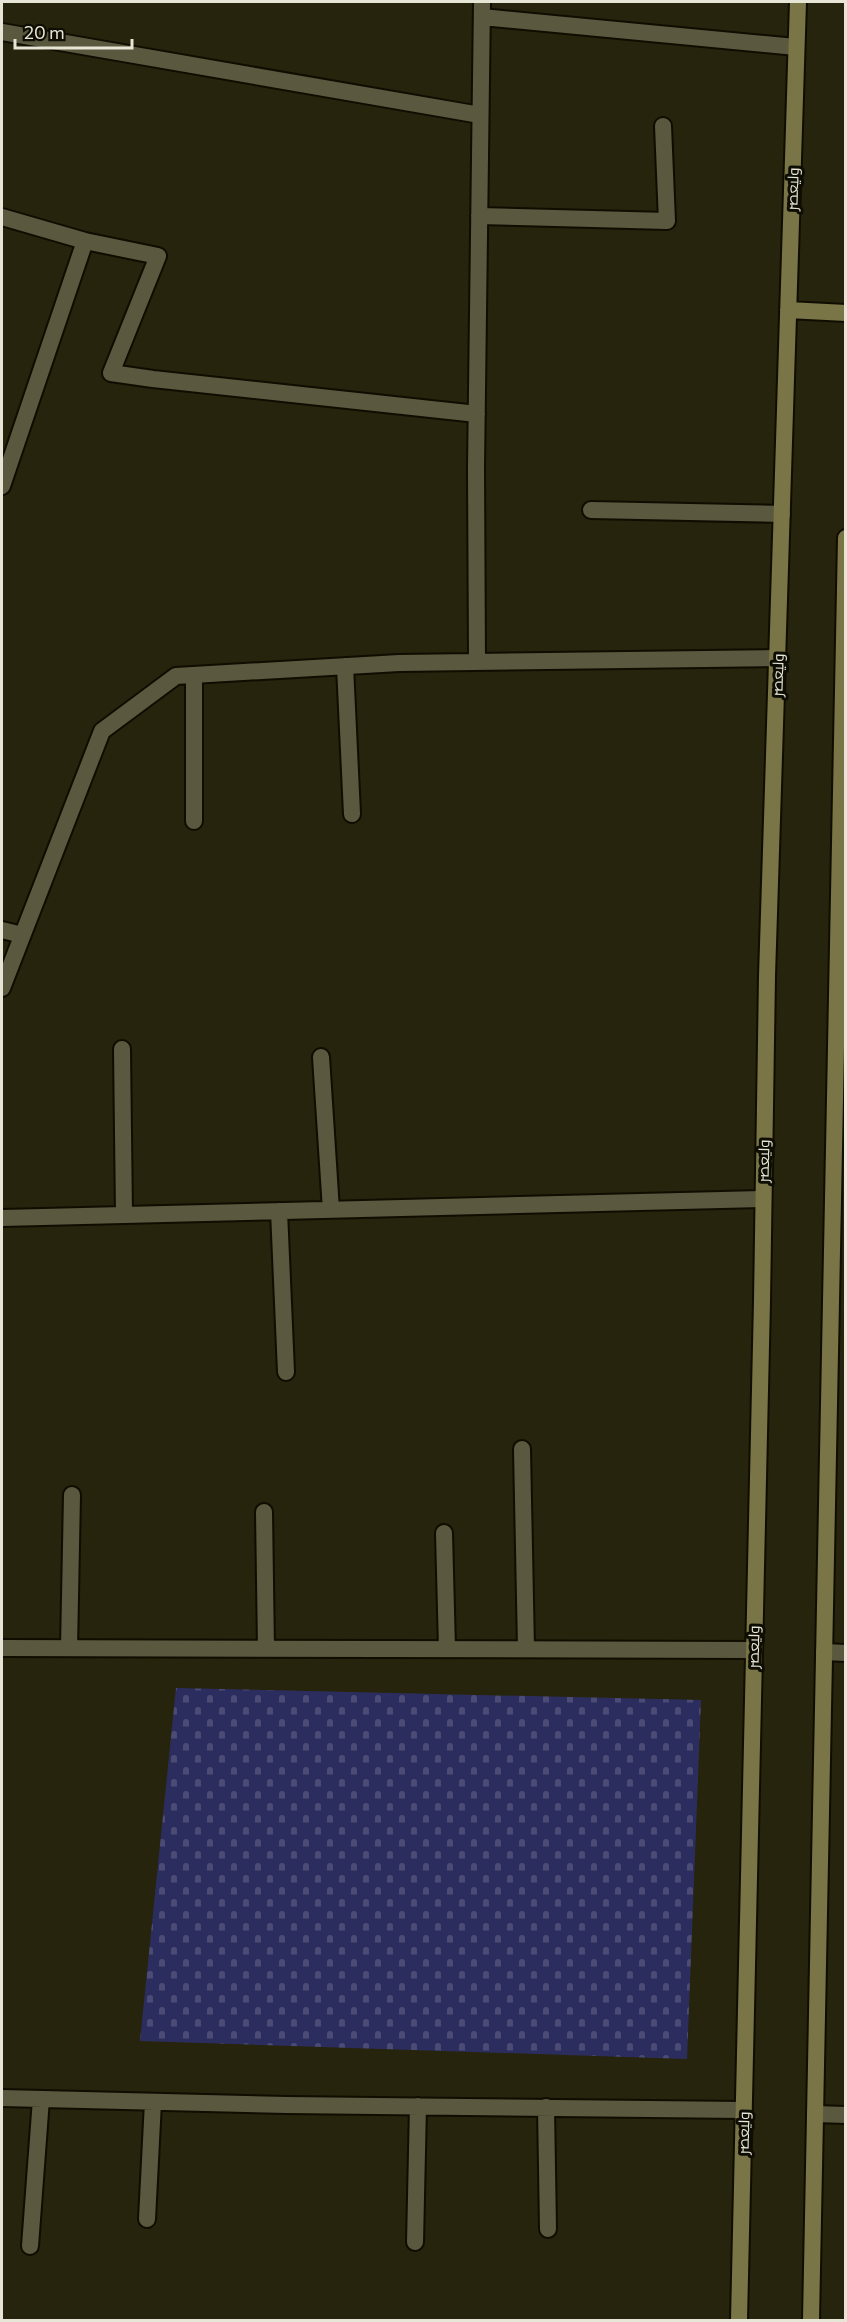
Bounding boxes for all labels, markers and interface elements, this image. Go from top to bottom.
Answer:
scale bar [15,12,132,50]
text: 20 m [24,21,65,43]
street label: ولیعصر [782,167,803,212]
street label: ولیعصر [767,653,788,698]
street label: ولیعصر [754,1139,773,1184]
street label: ولیعصر [744,1625,763,1670]
street label: ولیعصر [734,2111,753,2156]

